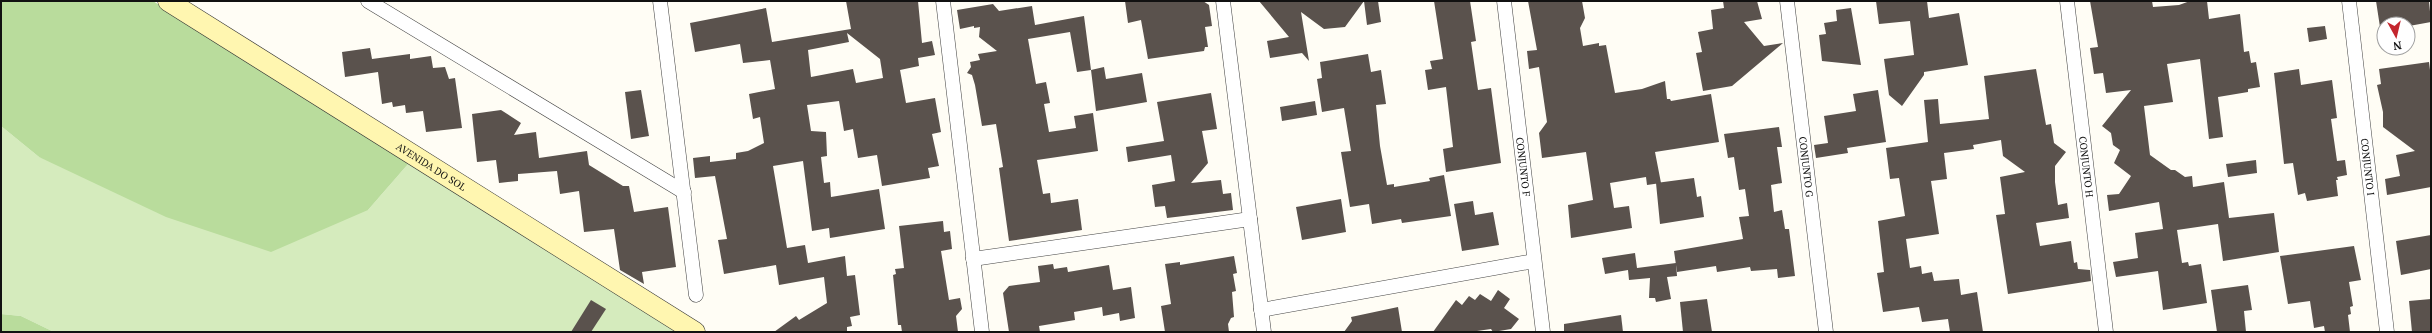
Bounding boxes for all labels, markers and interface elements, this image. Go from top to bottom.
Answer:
north arrow [2376,16,2416,56]
text: N [2392,38,2402,54]
street label: CONJUNTO G [1796,136,1816,198]
street label: CONJUNTO H [2076,136,2096,198]
street label: CONJUNTO F [1513,137,1533,197]
street label: CONJUNTO I [2358,138,2377,197]
street label: AVENIDA DO SOL [394,140,469,194]

